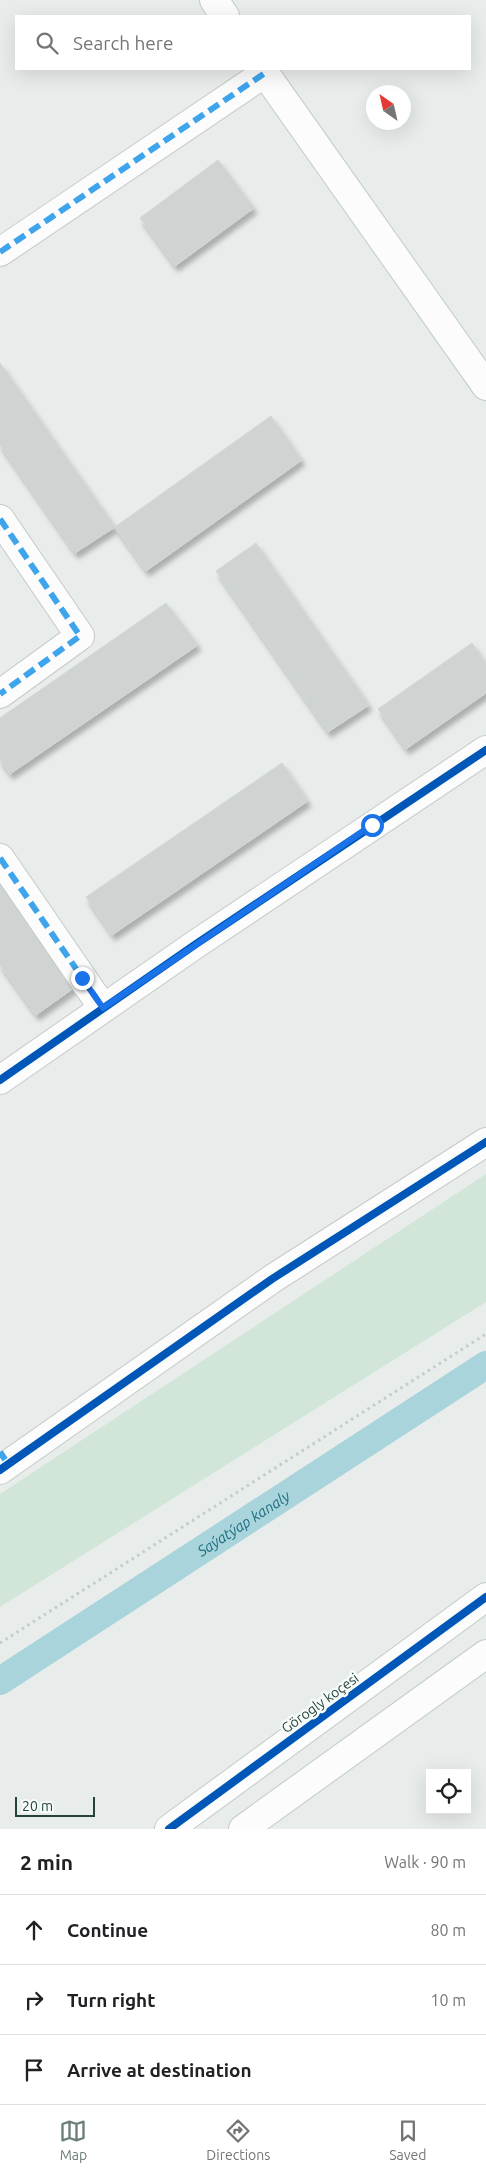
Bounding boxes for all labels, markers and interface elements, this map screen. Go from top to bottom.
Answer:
search box [15,15,471,70]
icon: search [33,29,61,57]
text: Search here [73,32,173,54]
north arrow [366,85,411,130]
route start [361,814,384,837]
route end [71,967,94,990]
water label: Saýatýap kanaly [193,1486,293,1560]
street label: Görogly koçesi [278,1670,362,1736]
map controls [426,1769,471,1814]
button: locate [426,1769,471,1814]
scale bar [15,1794,95,1817]
text: 20 m [22,1798,53,1814]
text: 2 min [20,1850,73,1874]
text: Walk · 90 m [384,1853,466,1871]
icon: ahead [20,1916,48,1944]
text: Continue [67,1919,148,1941]
text: 80 m [430,1921,466,1939]
icon: right [20,1986,48,2014]
text: Turn right [67,1989,155,2011]
text: 10 m [430,1991,466,2009]
icon: arrive [20,2056,48,2084]
text: Arrive at destination [67,2059,252,2081]
tab: Map [59,2117,87,2163]
tab: Directions [206,2117,270,2163]
tab: Saved [389,2117,427,2163]

